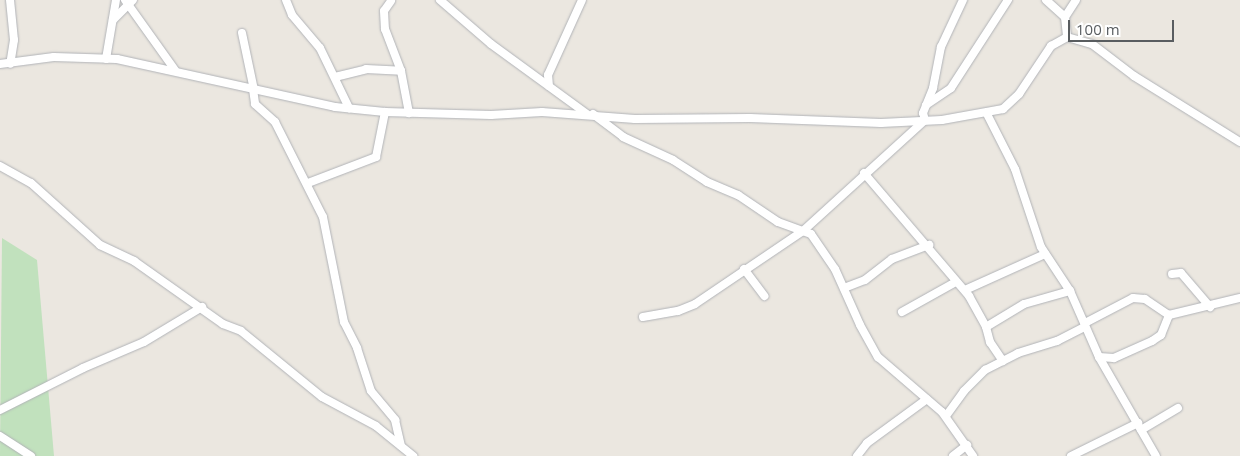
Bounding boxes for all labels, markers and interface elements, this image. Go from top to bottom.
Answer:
scale bar [1070,10,1176,42]
text: 100 m [1076,19,1120,39]

